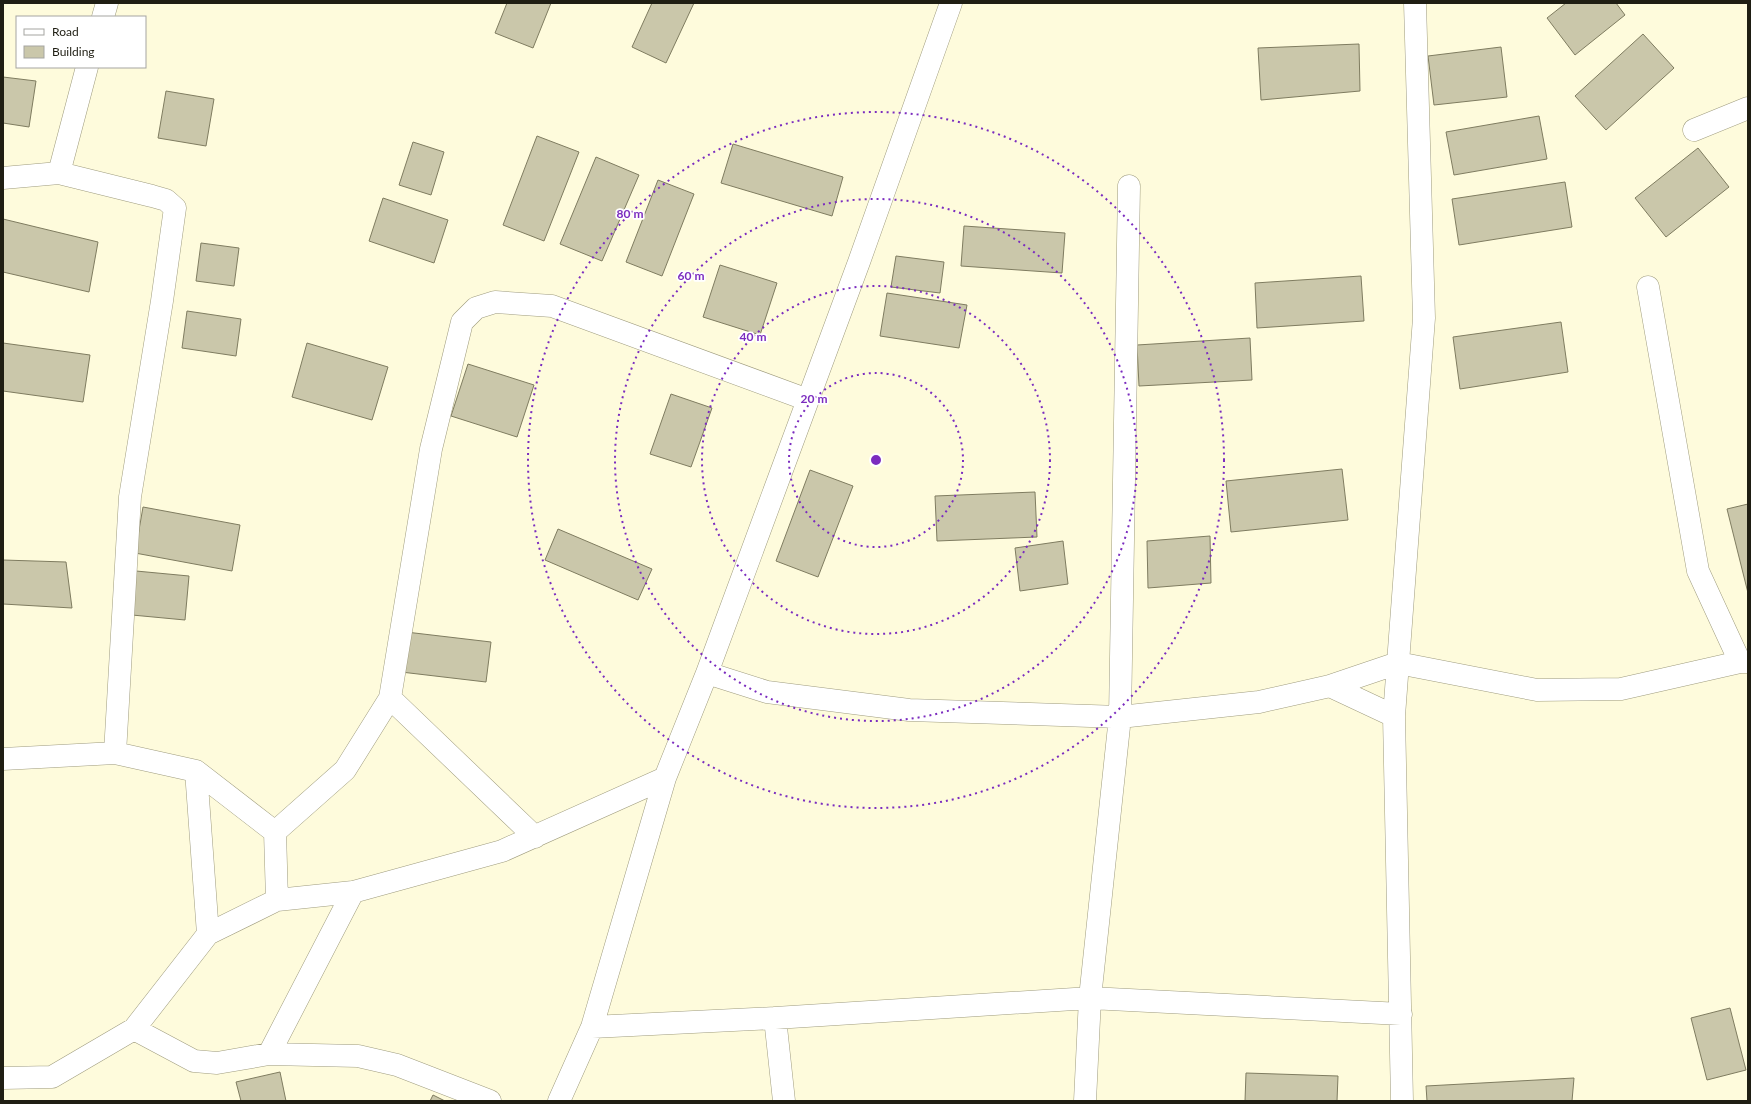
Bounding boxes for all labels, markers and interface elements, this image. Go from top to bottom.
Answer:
legend [16,16,146,68]
text: Road [52,24,79,39]
text: Building [52,44,95,59]
text: 80 m [617,206,643,221]
text: 60 m [678,268,704,283]
text: 40 m [740,329,766,344]
text: 20 m [801,391,827,406]
centre of rings [869,453,883,467]

